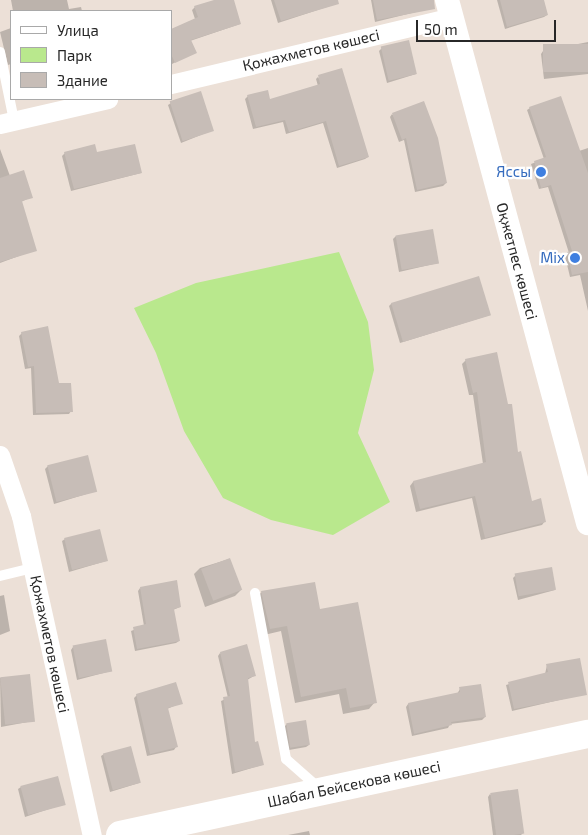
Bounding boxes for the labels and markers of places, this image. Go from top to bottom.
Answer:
place label: Яссы [496,163,531,181]
marker: Яссы [535,166,547,178]
place label: Mix [540,249,565,267]
marker: Mix [569,252,581,264]

